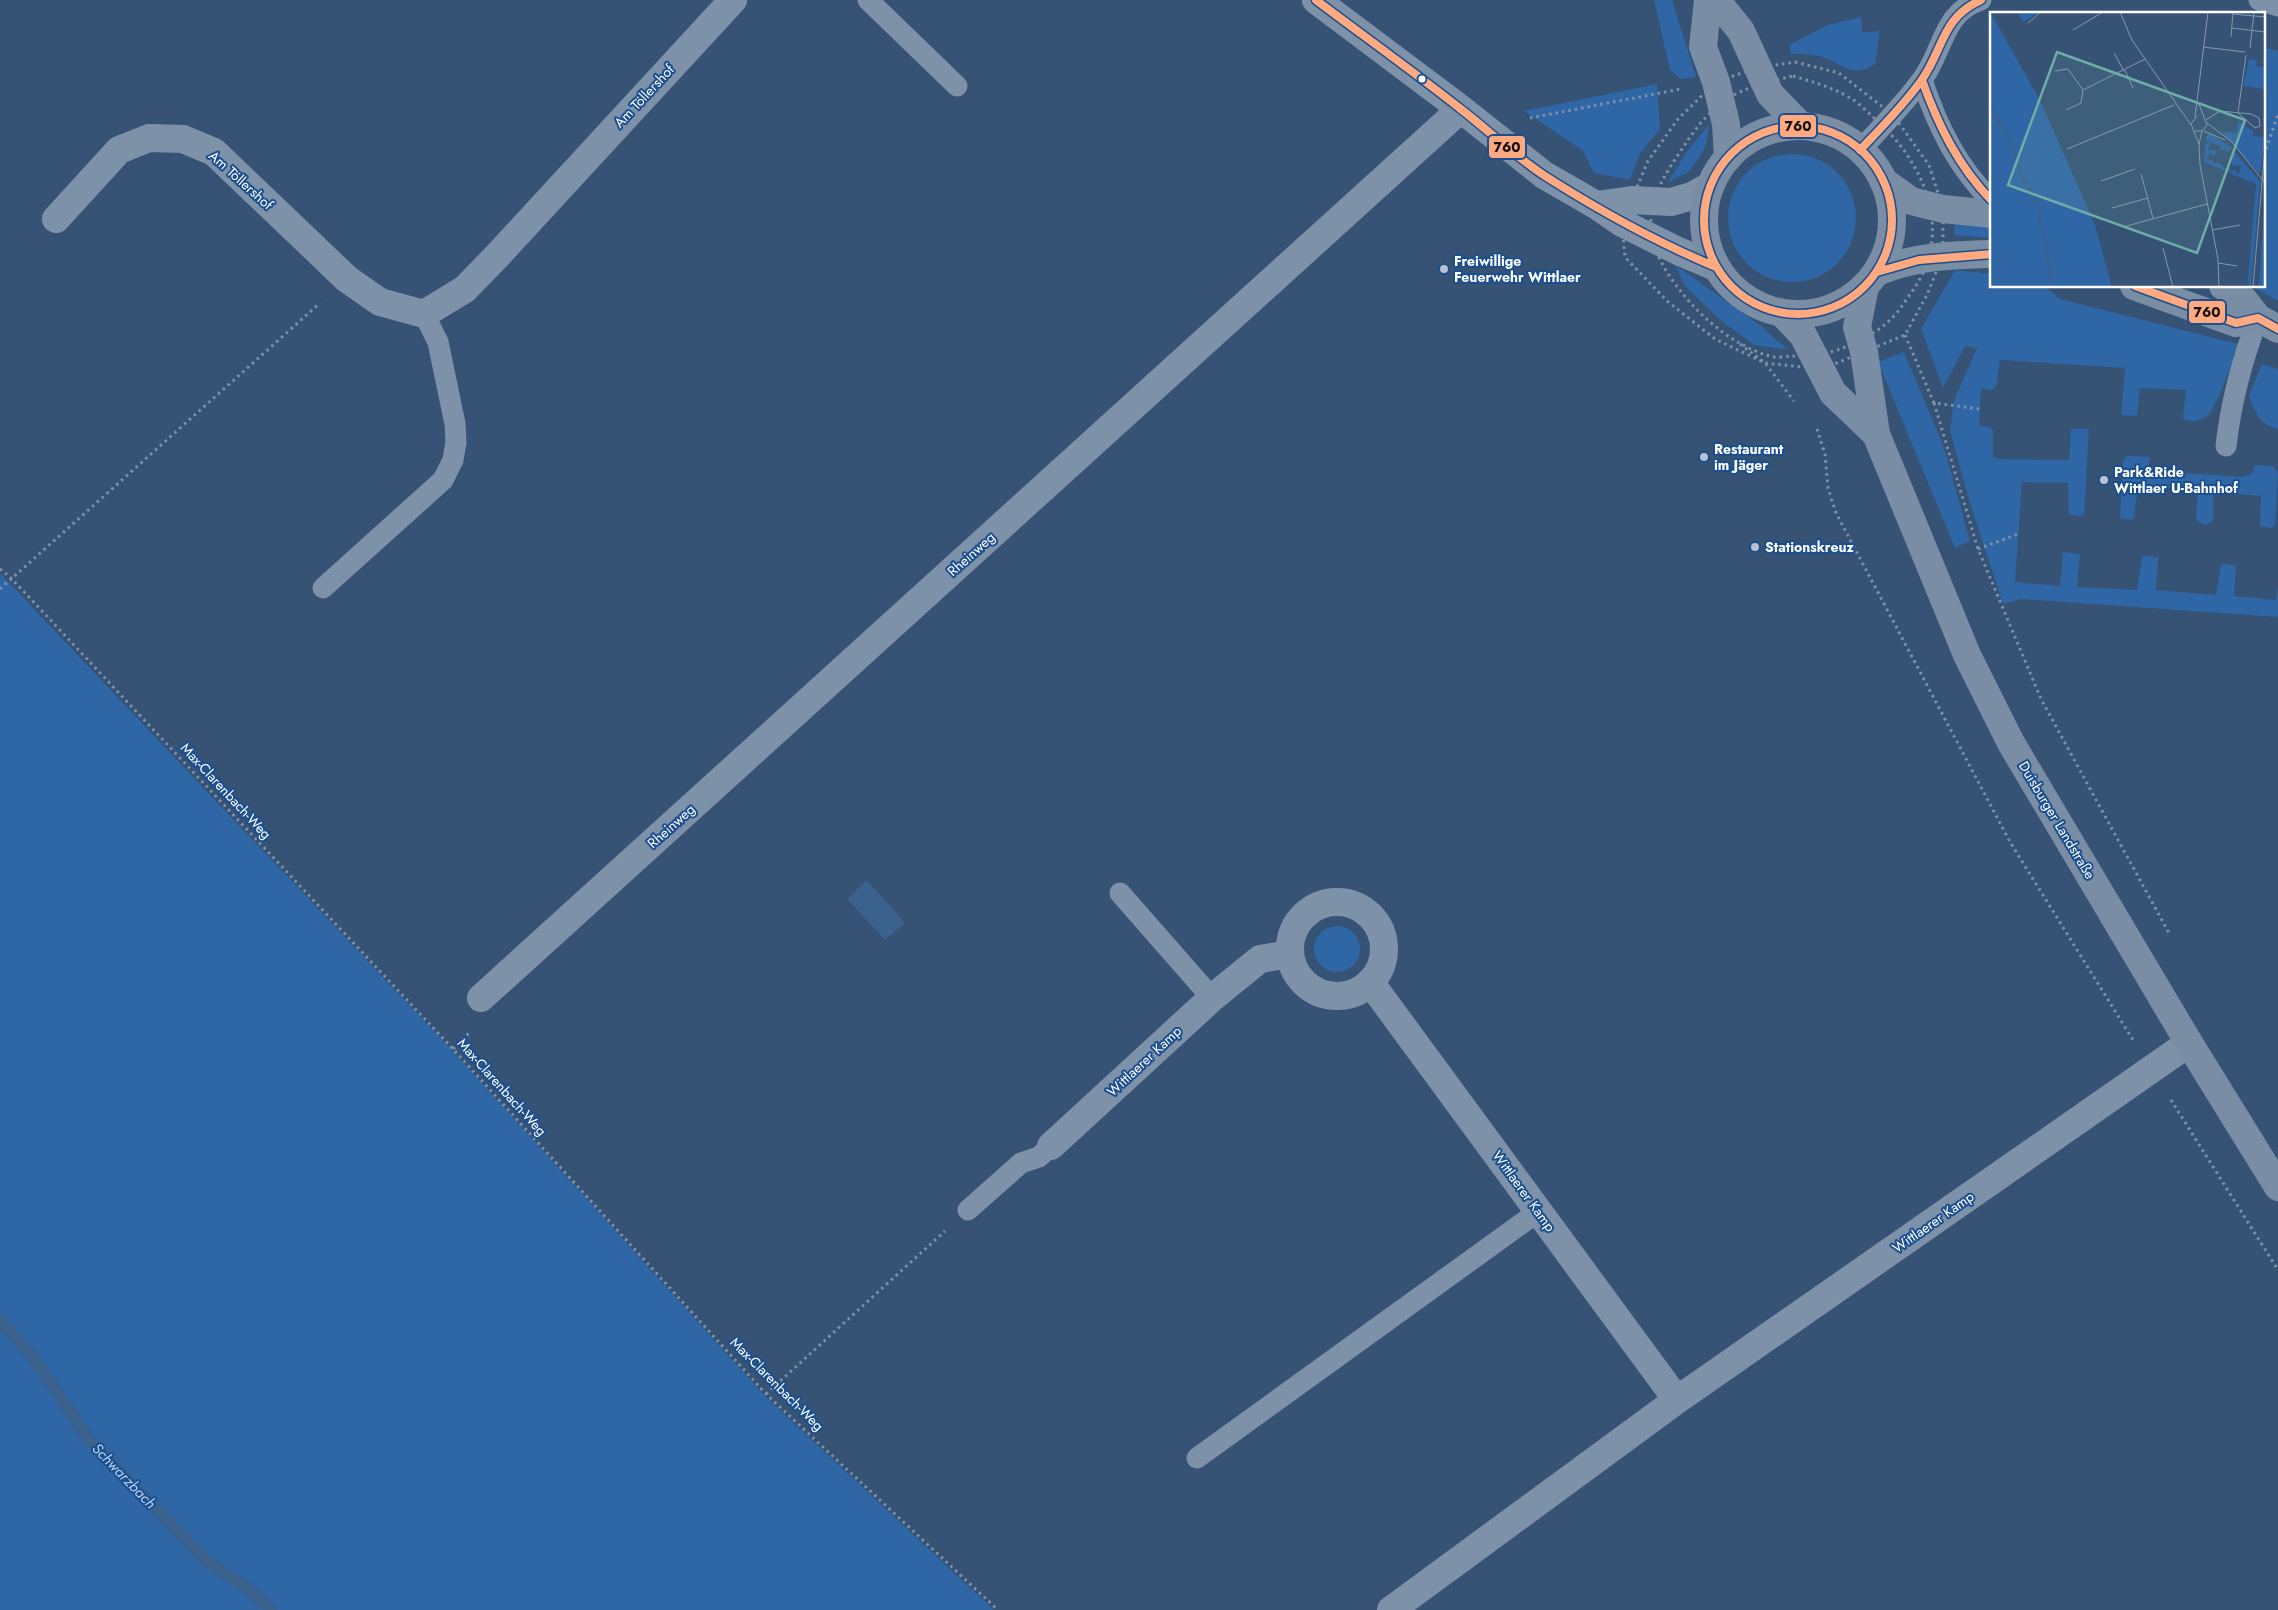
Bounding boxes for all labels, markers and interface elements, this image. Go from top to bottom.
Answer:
inset map [1990,12,2266,288]
street label: Am Töllershof [609,59,679,132]
unlabelled marker [1417,74,1427,84]
line badge: 760 [1779,114,1817,138]
text: 760 [1784,116,1812,136]
line badge: 760 [1488,135,1526,159]
text: 760 [1493,137,1521,157]
street label: Am Töllershof [205,146,278,215]
place label: Freiwillige Feuerwehr Wittlaer [1454,251,1581,287]
marker: Freiwillige Feuerwehr Wittlaer [1438,263,1450,275]
line badge: 760 [2188,300,2226,324]
text: 760 [2193,302,2221,322]
place label: Restaurant im Jäger [1714,439,1784,475]
marker: Restaurant im Jäger [1698,451,1710,463]
place label: Park&Ride Wittlaer U-Bahnhof [2114,462,2239,498]
marker: Park&Ride Wittlaer U-Bahnhof [2098,474,2110,486]
street label: Rheinweg [943,527,999,581]
place label: Stationskreuz [1765,537,1854,557]
marker: Stationskreuz [1749,541,1761,553]
street label: Max-Clarenbach-Weg [176,738,276,844]
street label: Duisburger Landstraße [2014,757,2100,883]
street label: Rheinweg [643,799,699,853]
street label: Wittlaerer Kamp [1102,1021,1186,1101]
street label: Max-Clarenbach-Weg [453,1034,551,1140]
street label: Wittlaerer Kamp [1488,1146,1560,1236]
street label: Wittlaerer Kamp [1888,1186,1978,1258]
street label: Max-Clarenbach-Weg [726,1333,828,1435]
water label: Schwarzbach [87,1438,161,1514]

